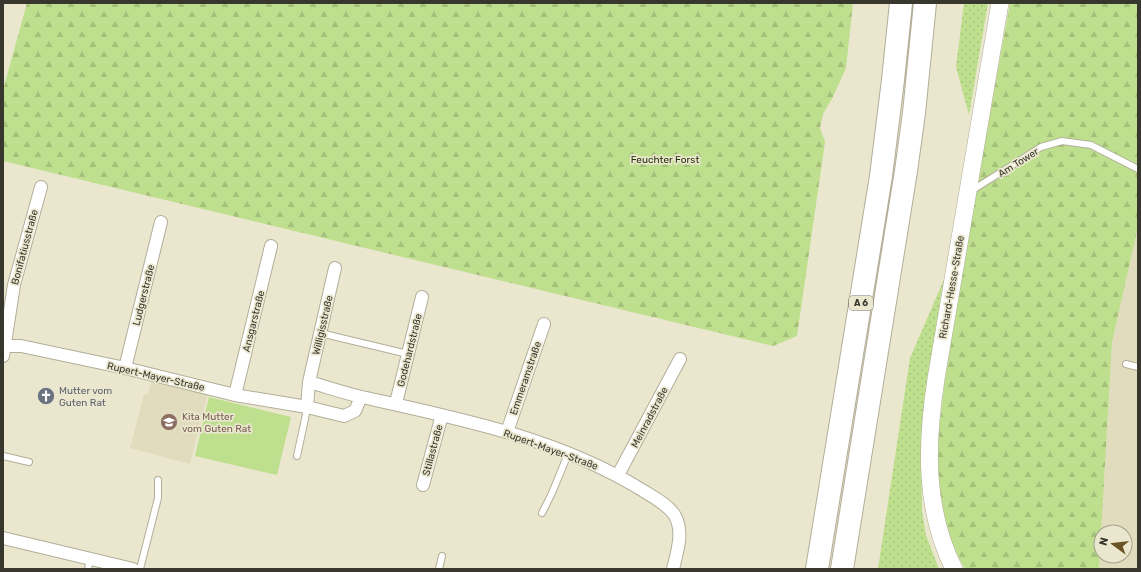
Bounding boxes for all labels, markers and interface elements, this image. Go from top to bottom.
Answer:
street label: Am Tower [996,146,1041,180]
park label: Feuchter Forst [631,154,699,166]
street label: Bonifatiusstraße [9,208,41,286]
street label: Richard-Hesse-Straße [937,234,967,340]
street label: Ludgerstraße [131,263,157,327]
street label: Ansgarstraße [241,289,267,353]
street label: Willigisstraße [310,294,336,356]
road number: A 6 [849,296,873,310]
street label: Godehardstraße [395,312,425,388]
street label: Emmeramstraße [508,339,544,417]
street label: Rupert-Mayer-Straße [106,360,206,394]
place label: Mutter vom Guten Rat [59,385,112,409]
street label: Meinradstraße [629,385,671,450]
church icon: Mutter vom Guten Rat [36,386,56,406]
place label: Kita Mutter vom Guten Rat [182,411,251,435]
school or university icon: Kita Mutter vom Guten Rat [159,412,179,432]
street label: Stillastraße [420,423,446,477]
street label: Rupert-Mayer-Straße [502,427,600,473]
north arrow [1093,524,1133,564]
text: N [1097,536,1111,547]

